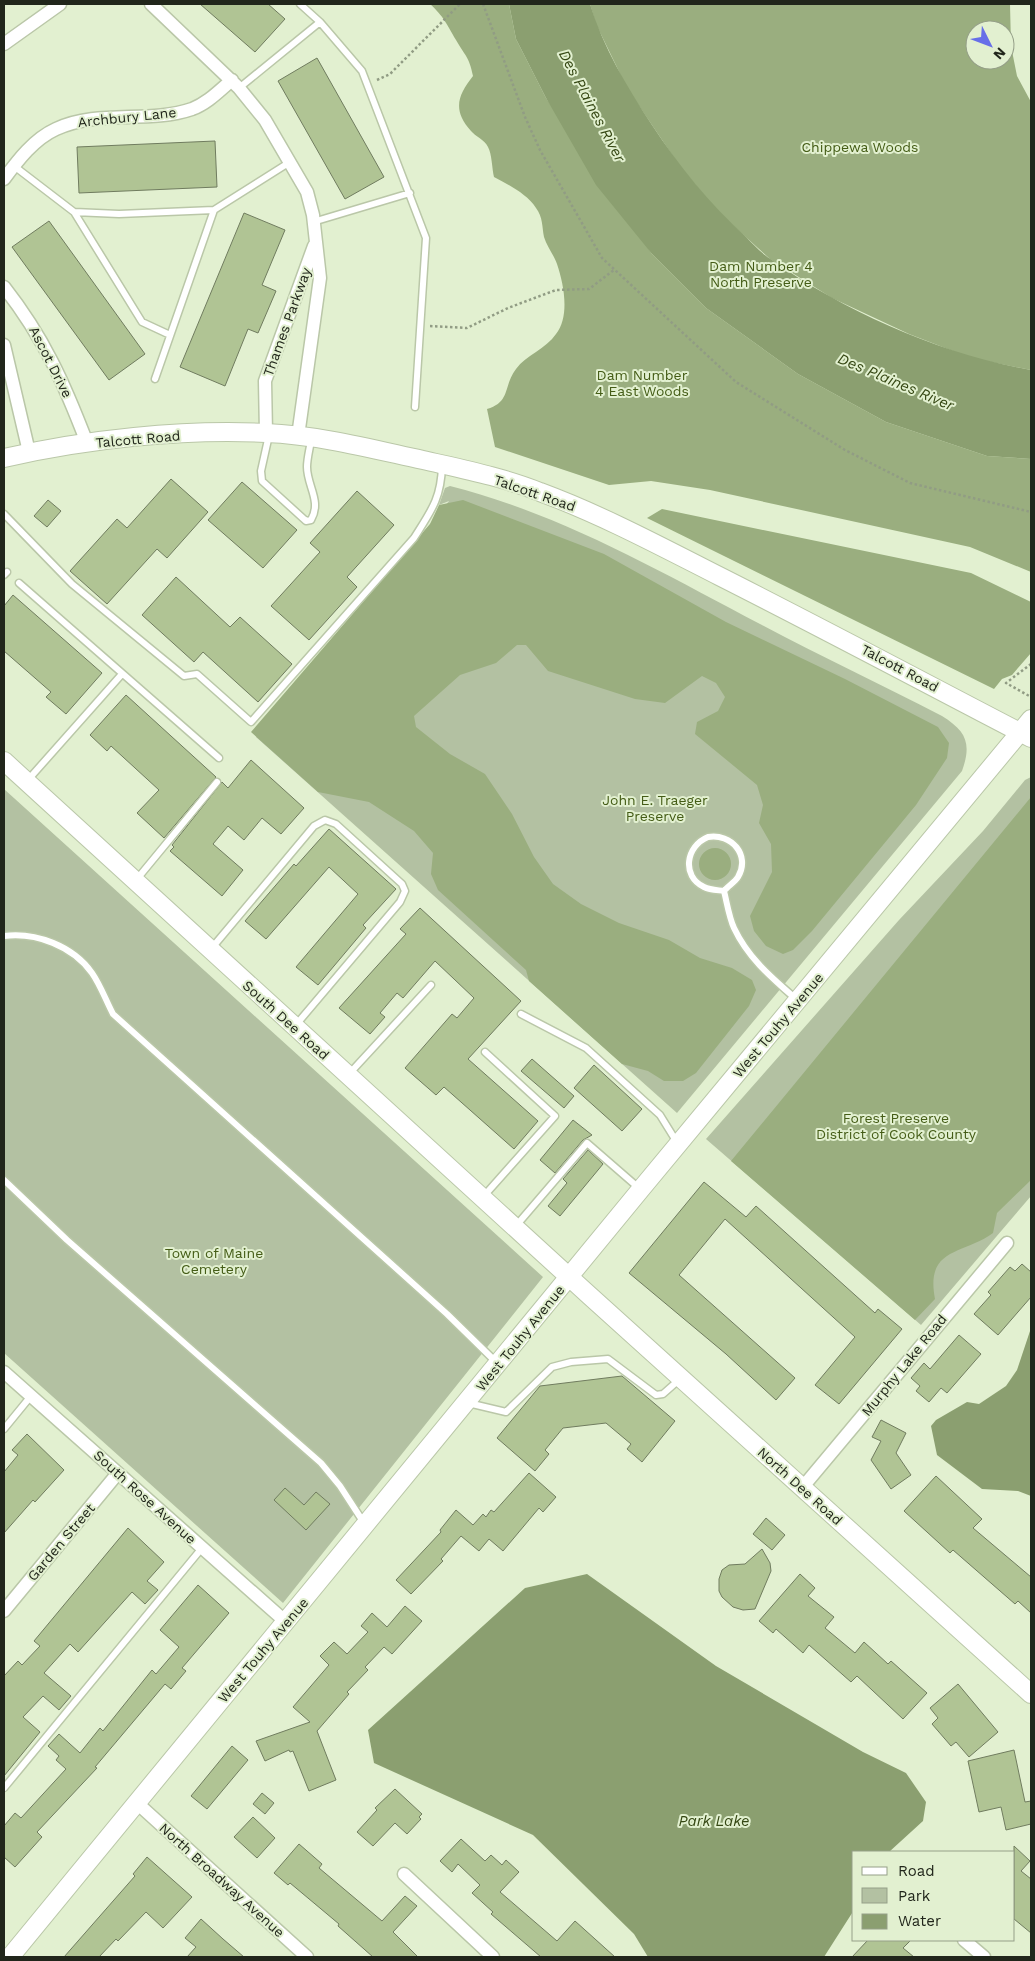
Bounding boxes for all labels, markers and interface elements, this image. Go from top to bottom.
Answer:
north arrow [965,20,1015,70]
text: N [990,44,1009,63]
water label: Des Plaines River [555,47,630,166]
street label: Archbury Lane [77,104,177,130]
park label: Chippewa Woods [802,139,918,155]
park label: Dam Number 4 North Preserve [709,258,813,290]
street label: Thames Parkway [260,265,314,379]
street label: Ascot Drive [26,324,76,400]
water label: Des Plaines River [835,349,958,415]
park label: Dam Number 4 East Woods [595,367,689,399]
street label: Talcott Road [95,427,181,451]
street label: Talcott Road [492,472,578,514]
street label: Talcott Road [859,641,941,695]
park label: John E. Traeger Preserve [602,792,708,824]
street label: West Touhy Avenue [730,969,826,1081]
street label: South Dee Road [240,977,332,1063]
park label: Forest Preserve District of Cook County [816,1110,977,1142]
park label: Town of Maine Cemetery [165,1245,263,1277]
street label: West Touhy Avenue [472,1282,568,1394]
street label: Murphy Lake Road [858,1311,950,1419]
street label: North Dee Road [754,1444,846,1528]
street label: South Rose Avenue [91,1447,199,1547]
street label: Garden Street [24,1500,98,1584]
street label: West Touhy Avenue [215,1594,311,1706]
water label: Park Lake [678,1812,750,1830]
street label: North Broadway Avenue [156,1820,288,1940]
legend [852,1851,1015,1941]
text: Road [898,1862,935,1880]
text: Park [898,1887,931,1905]
text: Water [898,1912,941,1930]

